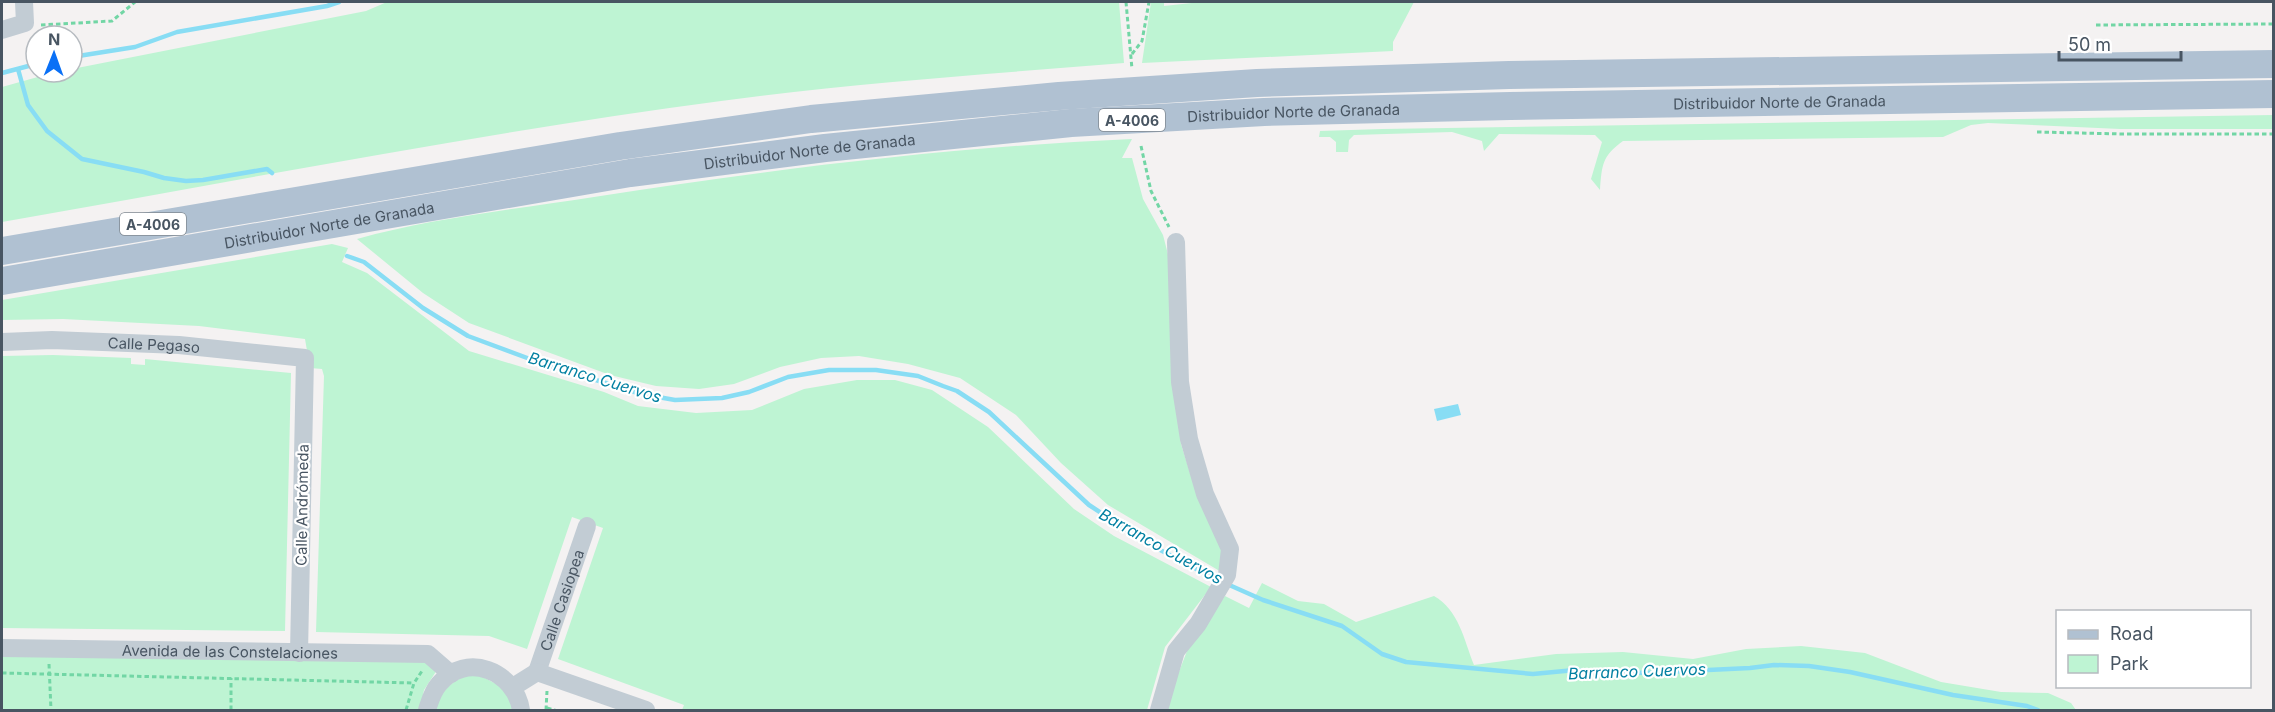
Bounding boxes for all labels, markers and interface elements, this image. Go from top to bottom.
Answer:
north arrow [24,24,84,84]
scale bar [2059,24,2180,62]
text: N [48,29,61,49]
text: 50 m [2068,34,2111,55]
street label: Distribuidor Norte de Granada [1673,91,1886,113]
street label: Distribuidor Norte de Granada [1187,99,1400,126]
road number: A-4006 [1099,109,1165,131]
street label: Distribuidor Norte de Granada [703,129,916,173]
street label: Distribuidor Norte de Granada [223,197,436,252]
road number: A-4006 [120,213,186,235]
street label: Calle Pegaso [107,333,201,357]
water label: Barranco Cuervos [526,347,664,407]
street label: Calle Andrómeda [291,444,313,566]
water label: Barranco Cuervos [1096,504,1226,588]
street label: Calle Casiopea [535,547,588,653]
legend [2056,610,2251,688]
text: Road [2110,623,2153,644]
street label: Avenida de las Constelaciones [122,640,338,662]
text: Park [2110,653,2149,674]
water label: Barranco Cuervos [1568,659,1706,683]

